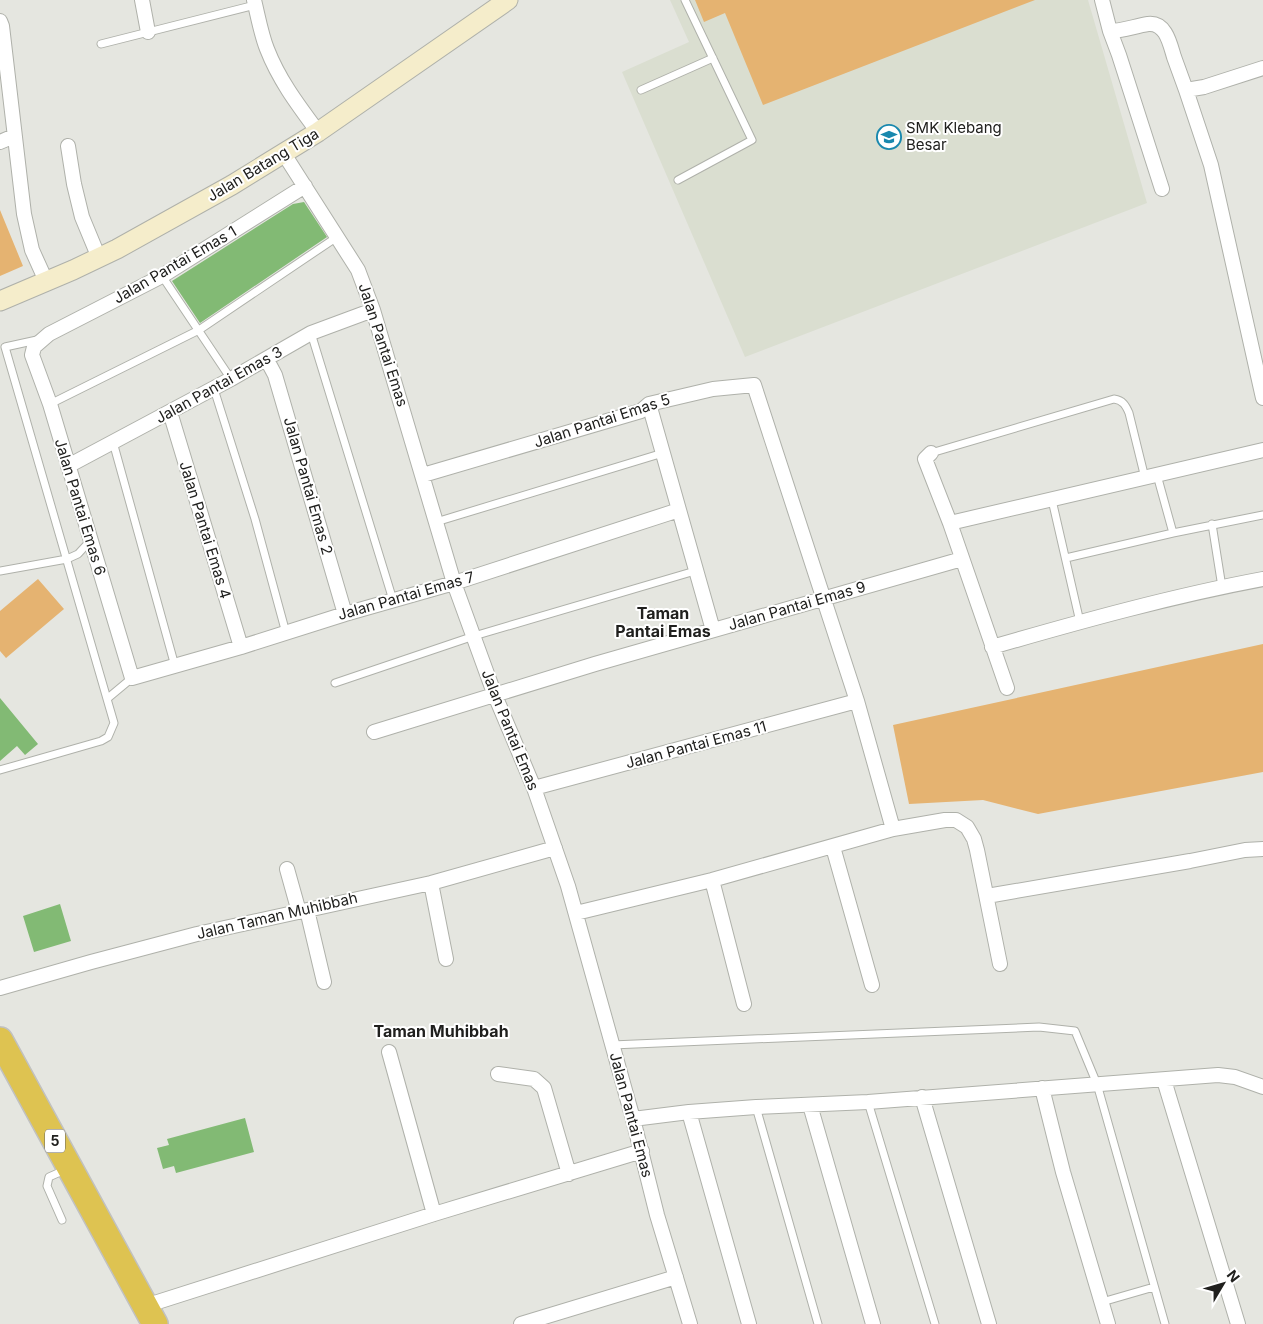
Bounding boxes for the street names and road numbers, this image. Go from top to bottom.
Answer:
street label: Jalan Batang Tiga [203,124,322,205]
street label: Jalan Pantai Emas 1 [110,222,240,308]
street label: Jalan Pantai Emas [355,281,412,409]
street label: Jalan Pantai Emas 3 [152,342,286,427]
street label: Jalan Pantai Emas 5 [531,390,672,452]
street label: Jalan Pantai Emas 2 [280,415,337,557]
street label: Jalan Pantai Emas 6 [51,436,110,578]
street label: Jalan Pantai Emas 4 [176,459,235,601]
street label: Jalan Pantai Emas 7 [335,567,476,624]
street label: Jalan Pantai Emas 9 [726,577,868,634]
street label: Jalan Pantai Emas [478,667,543,793]
street label: Jalan Pantai Emas 11 [623,717,768,772]
street label: Jalan Taman Muhibbah [195,888,359,943]
street label: Jalan Pantai Emas [606,1050,657,1180]
road number: 5 [45,1130,65,1152]

